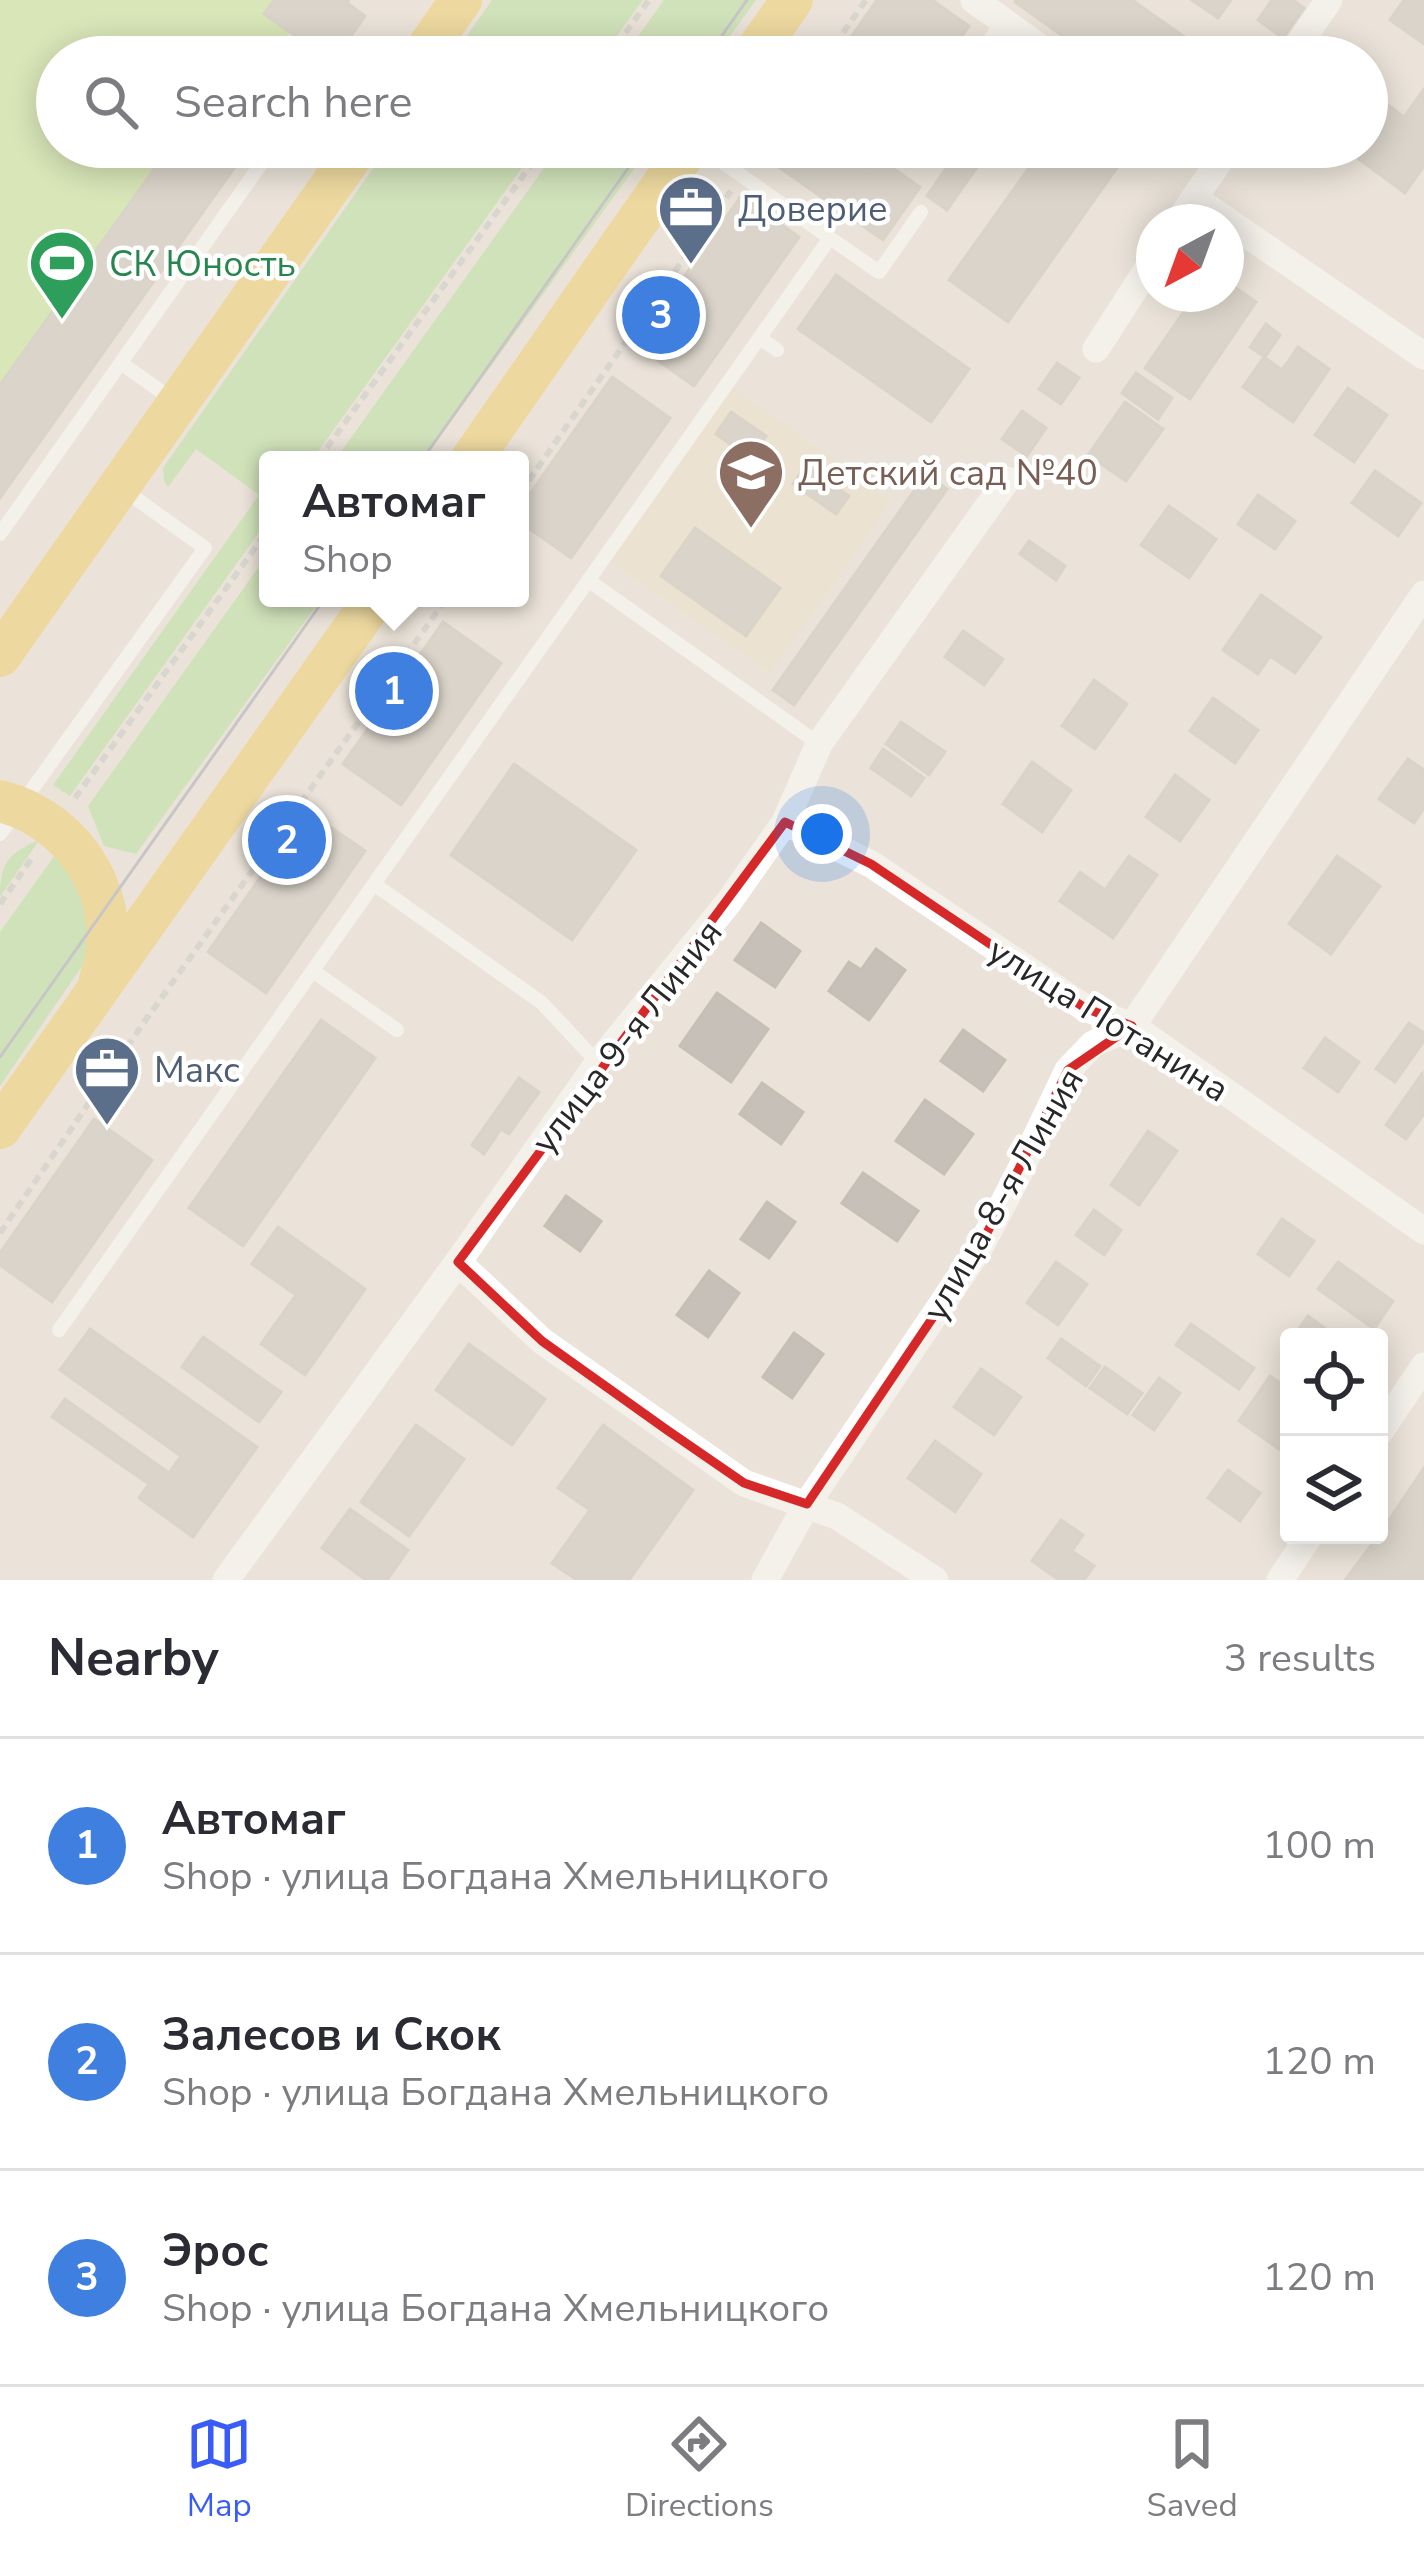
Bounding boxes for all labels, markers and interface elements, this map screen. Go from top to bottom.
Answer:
search box [36,36,1388,168]
icon: search [78,69,144,135]
text: Search here [174,72,413,133]
office icon: Доверие [656,173,726,267]
place label: Доверие [738,185,887,234]
north arrow [1136,204,1244,312]
sports icon: СК Юность [27,228,97,322]
place label: СК Юность [109,240,296,289]
pin: 3 [622,270,700,360]
school or university icon: Детский сад №40 [716,437,786,531]
place label: Детский сад №40 [798,449,1098,498]
popup [259,451,529,607]
text: Автомаг [302,472,486,533]
text: Shop [302,533,393,586]
pin: 1 [355,646,433,736]
pin: 2 [248,795,326,885]
your location [792,804,852,864]
street label: улица 9-я Линия [520,910,734,1164]
street label: улица Потанина [978,927,1238,1114]
office icon: Макс [72,1034,142,1128]
place label: Макс [154,1046,240,1095]
street label: улица 8-я Линия [911,1059,1096,1330]
map controls [1280,1328,1388,1544]
button: locate [1280,1328,1388,1436]
button: layers [1280,1436,1388,1544]
text: Nearby [48,1623,219,1693]
text: 3 results [1224,1632,1376,1685]
text: Автомаг [162,1789,346,1850]
text: 1 [75,1819,99,1872]
text: 100 m [1262,1819,1376,1872]
text: Shop · улица Богдана Хмельницкого [162,1850,829,1903]
text: Залесов и Скок [162,2005,501,2066]
text: 2 [75,2035,99,2088]
text: 120 m [1262,2035,1376,2088]
text: Shop · улица Богдана Хмельницкого [162,2066,829,2119]
text: Эрос [162,2221,269,2282]
text: 3 [75,2251,99,2304]
text: 120 m [1262,2251,1376,2304]
text: Shop · улица Богдана Хмельницкого [162,2282,829,2335]
tab: Map [186,2411,252,2528]
tab: Directions [625,2411,774,2528]
tab: Saved [1146,2411,1238,2528]

